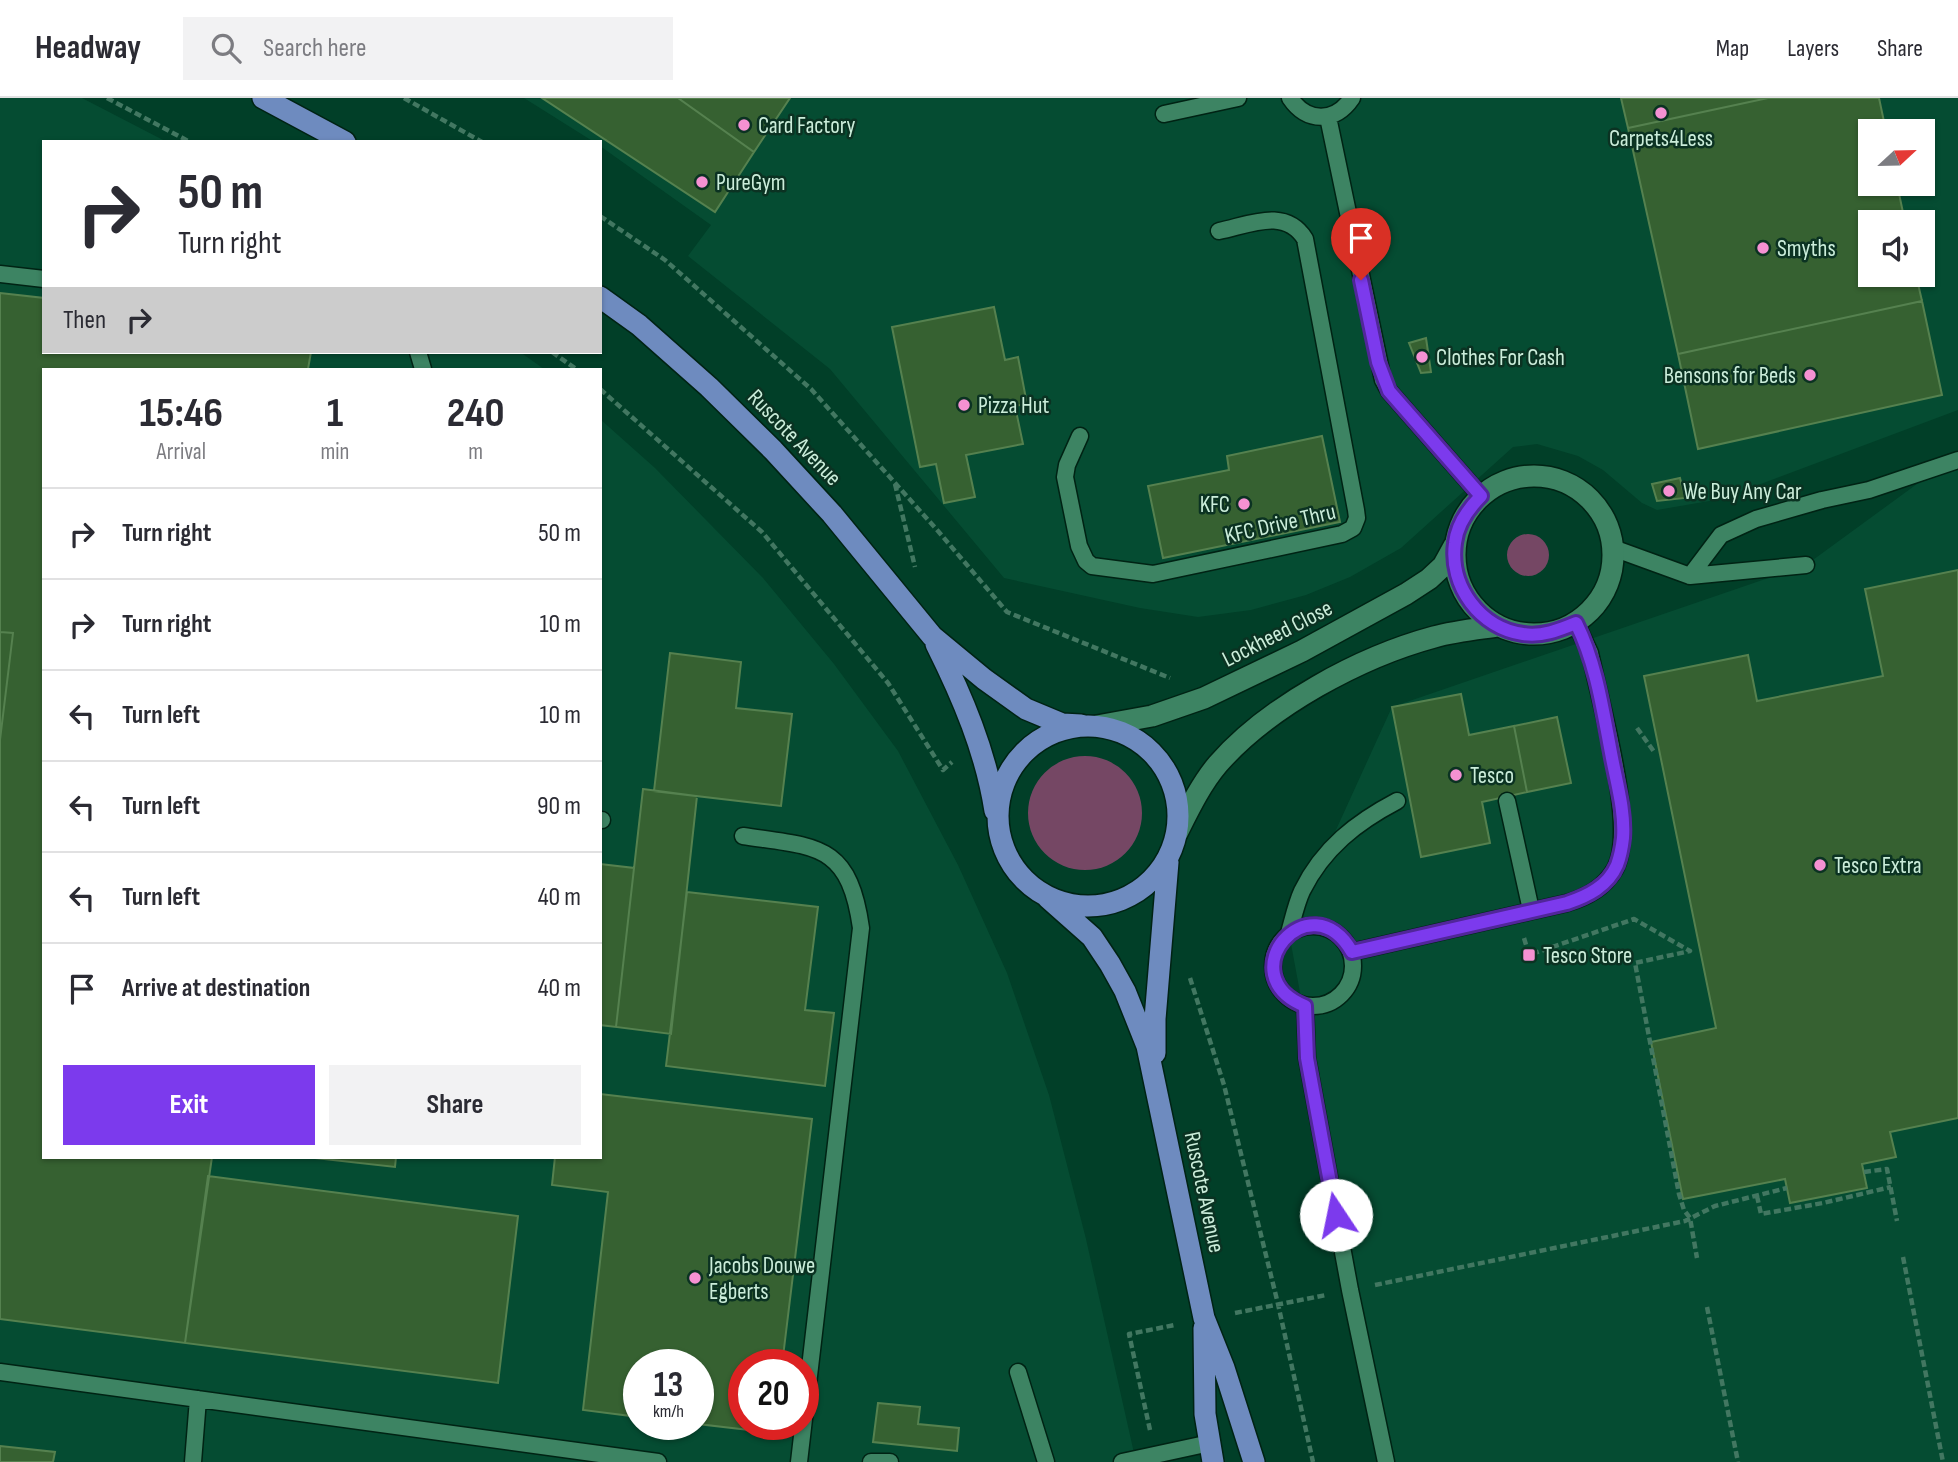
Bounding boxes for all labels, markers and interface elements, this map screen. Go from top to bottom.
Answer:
search box [183,17,673,80]
text: Headway [35,28,141,68]
icon: search [207,29,245,67]
text: Search here [263,33,366,64]
text: Map [1716,34,1749,63]
text: Layers [1787,34,1839,63]
text: Share [1877,34,1923,63]
marker: Carpets4Less [1653,105,1669,121]
place label: Card Factory [758,112,855,140]
marker: Card Factory [736,117,752,133]
north arrow [1858,119,1936,196]
map controls [1858,119,1935,287]
place label: Carpets4Less [1609,125,1713,153]
text: 50 m [178,164,263,223]
icon: right [63,168,154,259]
place label: PureGym [716,169,786,197]
marker: PureGym [694,174,710,190]
pin [1331,208,1391,280]
button: sound [1858,210,1935,287]
icon: arrive [1342,219,1380,257]
text: Turn right [178,224,282,263]
place label: Smyths [1777,235,1836,263]
marker: Smyths [1755,240,1771,256]
icon: right [120,301,158,339]
text: Then [63,305,106,336]
place label: Clothes For Cash [1436,344,1565,372]
marker: Clothes For Cash [1414,349,1430,365]
place label: Bensons for Beds [1664,362,1796,390]
marker: Bensons for Beds [1802,367,1818,383]
street label: Ruscote Avenue [741,384,847,492]
text: 15:46 [139,388,223,439]
text: 1 [327,388,343,439]
text: 240 [447,388,505,439]
place label: Pizza Hut [978,392,1049,420]
marker: Pizza Hut [956,397,972,413]
text: Arrival [157,438,206,466]
text: min [320,438,349,466]
text: m [468,438,483,466]
place label: We Buy Any Car [1683,478,1802,506]
marker: We Buy Any Car [1661,483,1677,499]
place label: KFC [1200,491,1230,519]
marker: KFC [1236,496,1252,512]
street label: KFC Drive Thru [1222,498,1338,550]
icon: right [63,515,101,553]
text: Turn right [122,518,211,549]
text: 50 m [538,518,581,549]
street label: Lockheed Close [1218,594,1337,674]
icon: right [63,606,101,644]
text: Turn right [122,609,211,640]
text: 10 m [539,609,581,640]
icon: left [63,697,101,735]
text: Turn left [122,700,200,731]
text: 10 m [539,700,581,731]
place label: Tesco [1470,762,1514,790]
marker: Tesco [1448,767,1464,783]
icon: left [63,788,101,826]
text: Turn left [122,791,200,822]
text: 90 m [537,791,581,822]
place label: Tesco Extra [1834,852,1922,880]
marker: Tesco Extra [1812,857,1828,873]
icon: left [63,879,101,917]
text: Turn left [122,882,200,913]
text: 40 m [538,882,581,913]
place label: Tesco Store [1543,942,1632,970]
marker: Tesco Store [1521,947,1537,963]
icon: arrive [63,970,101,1008]
text: Arrive at destination [122,973,310,1004]
text: 40 m [538,973,581,1004]
button: Exit [63,1065,315,1145]
button: Share [329,1065,581,1145]
street label: Ruscote Avenue [1178,1129,1231,1255]
position arrow [1299,1178,1373,1252]
place label: Jacobs Douwe Egberts [708,1252,815,1306]
marker: Jacobs Douwe Egberts [687,1270,703,1286]
speed limit sign: 20 [728,1349,819,1440]
text: 13 [654,1364,683,1407]
text: km/h [653,1401,684,1422]

